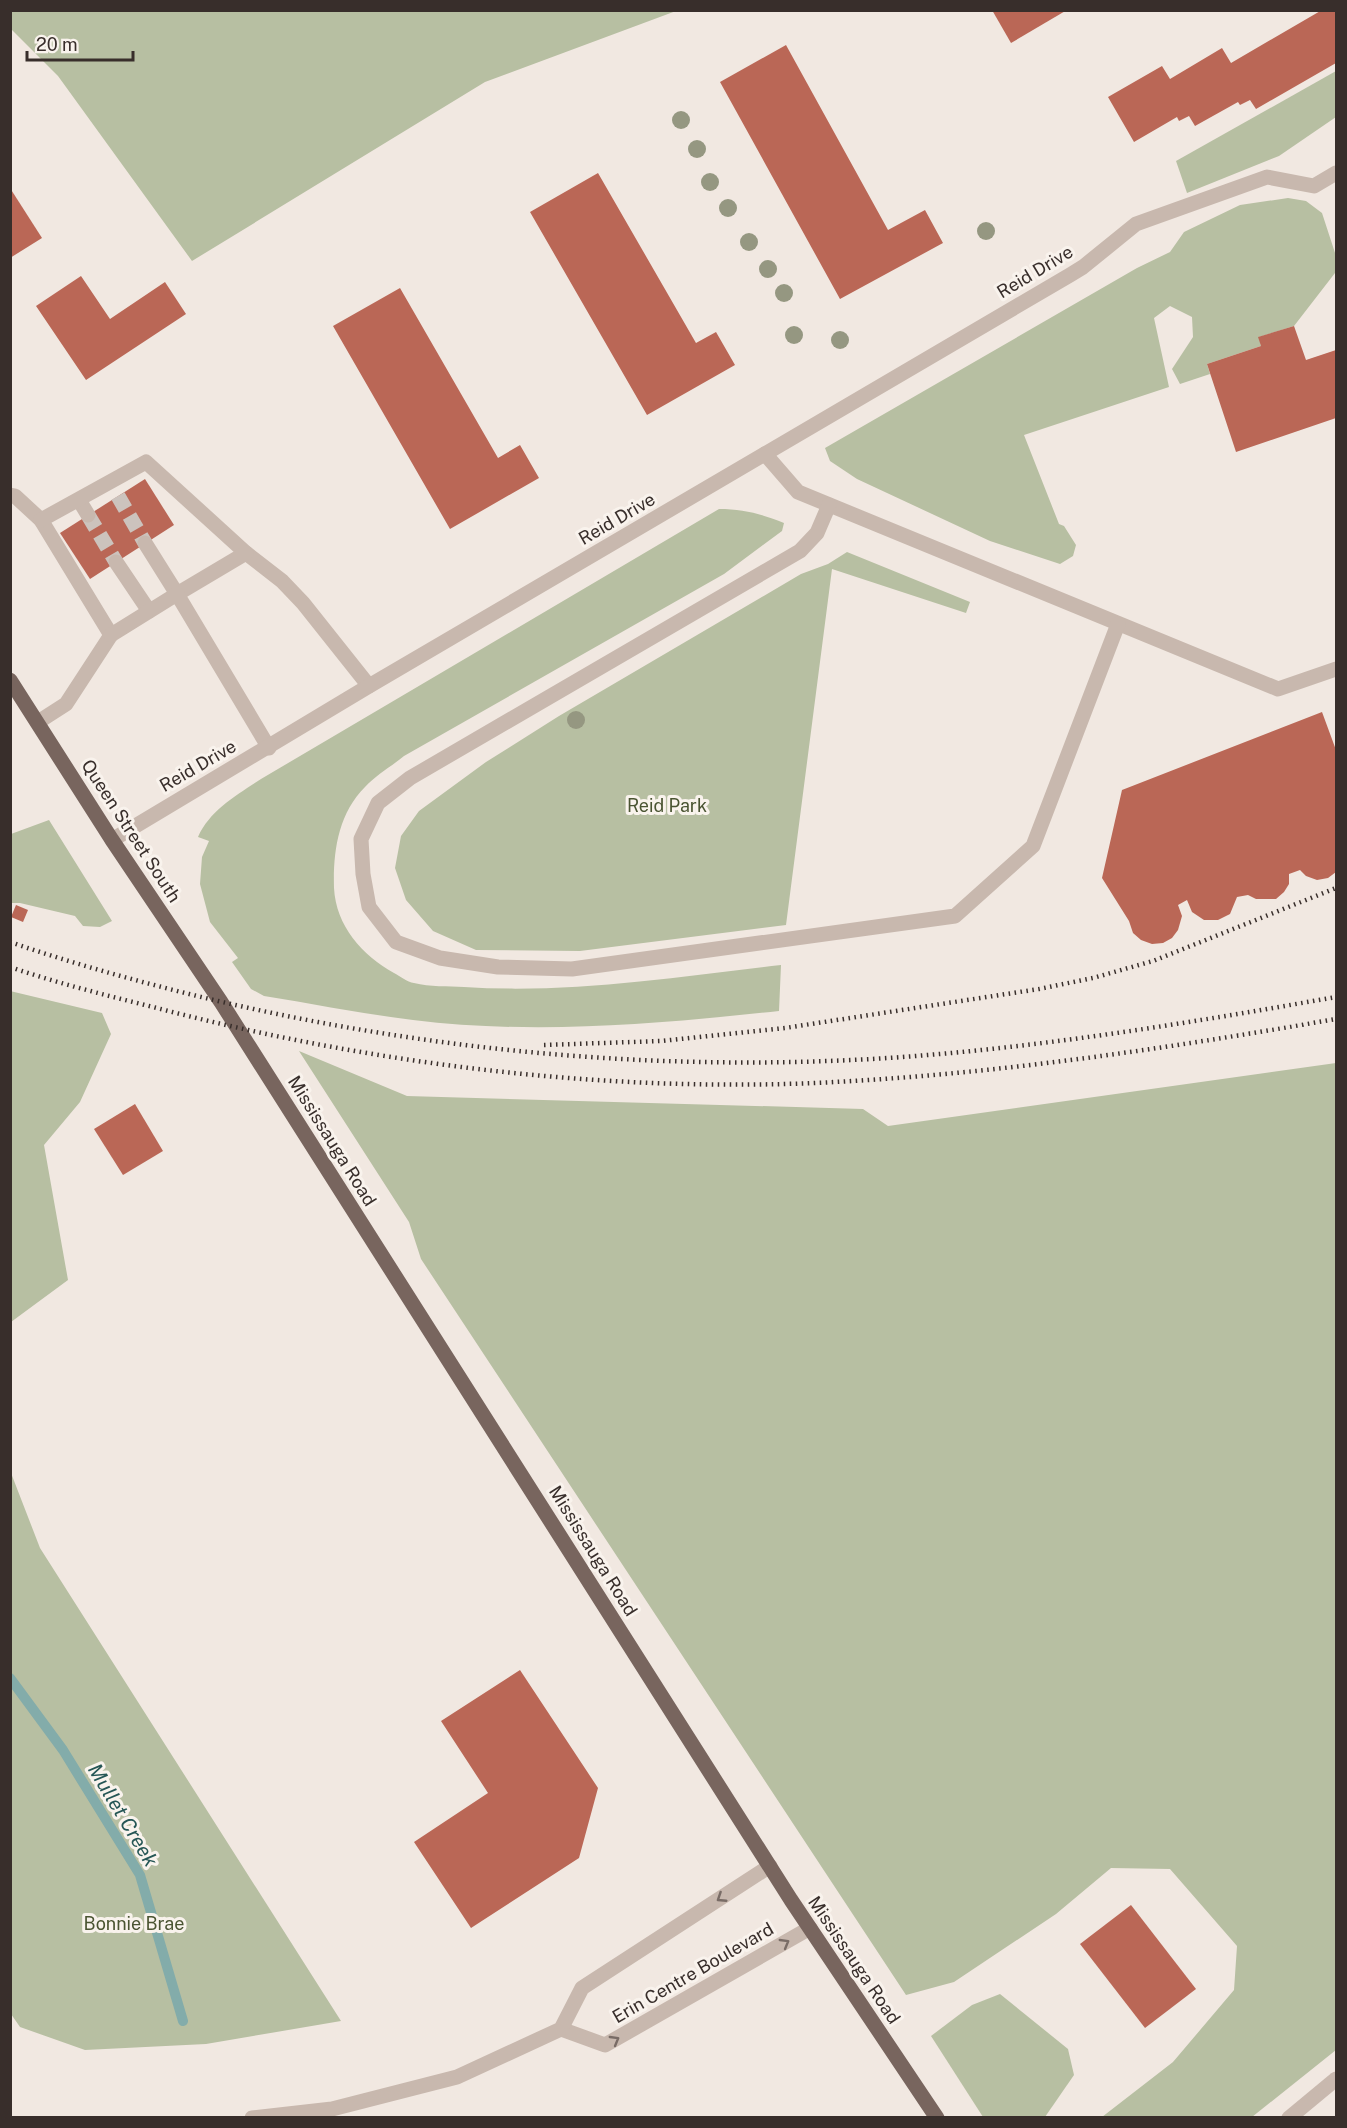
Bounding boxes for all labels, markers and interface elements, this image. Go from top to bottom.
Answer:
scale bar [27,24,134,62]
text: 20 m [36,34,78,55]
street label: Reid Drive [993,241,1076,302]
street label: Reid Drive [575,488,659,549]
street label: Reid Drive [156,735,240,796]
street label: Queen Street South [77,755,185,906]
park label: Reid Park [627,795,707,816]
street label: Mississauga Road [284,1072,381,1210]
street label: Mississauga Road [545,1482,642,1620]
water label: Mullet Creek [83,1759,163,1871]
one-way arrow [717,1891,728,1902]
street label: Mississauga Road [804,1892,905,2028]
park label: Bonnie Brae [84,1913,184,1934]
street label: Erin Centre Boulevard [608,1918,777,2027]
one-way arrow [778,1939,789,1950]
one-way arrow [609,2035,619,2047]

